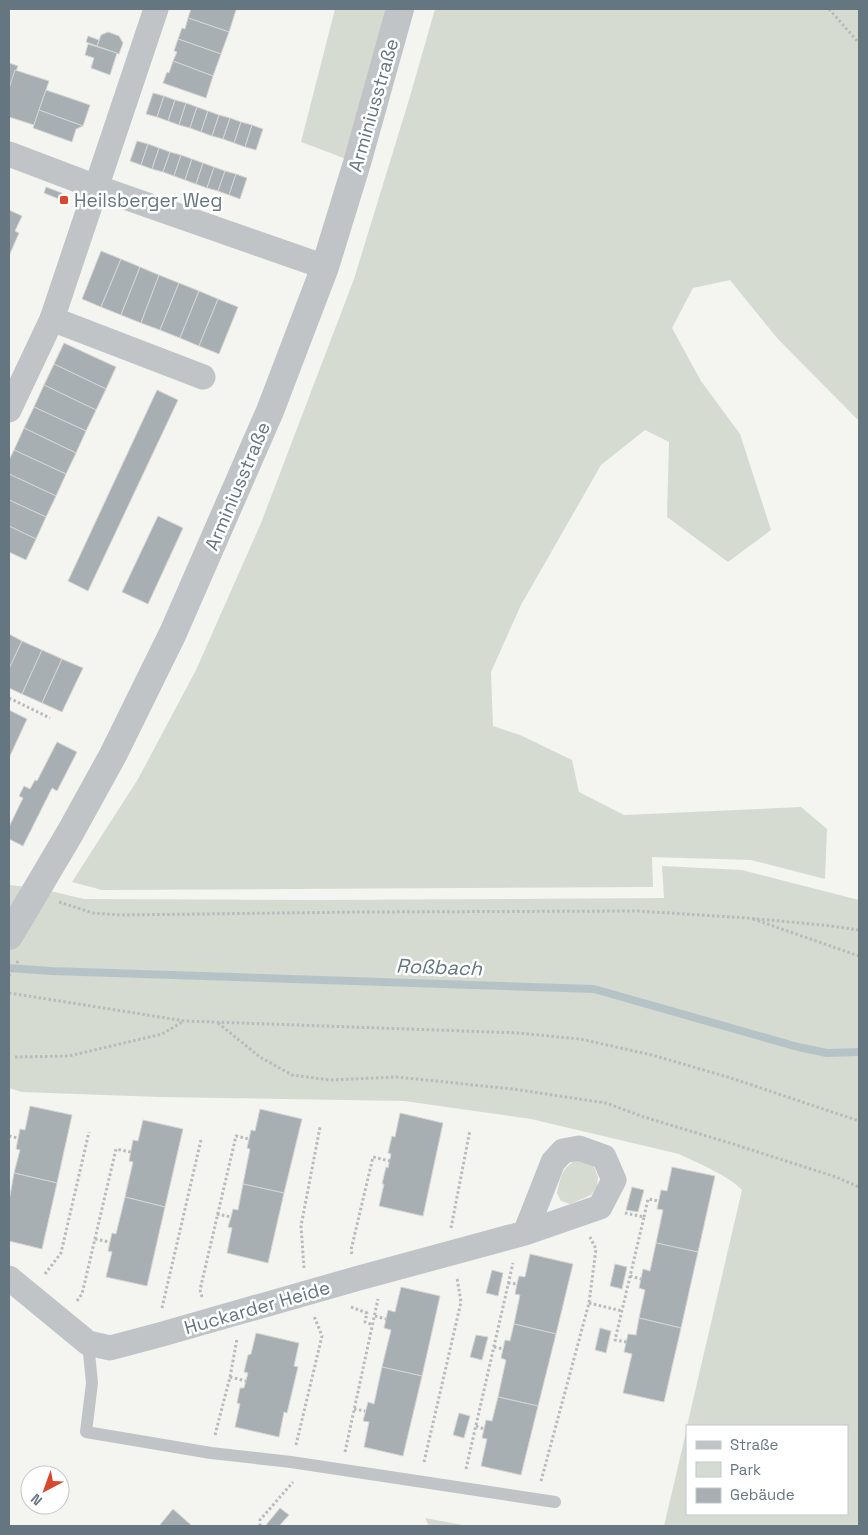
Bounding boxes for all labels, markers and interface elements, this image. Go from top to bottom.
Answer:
street label: Arminiusstraße [343,36,404,175]
place label: Heilsberger Weg [74,188,223,213]
marker: Heilsberger Weg [58,194,70,206]
street label: Arminiusstraße [199,418,276,554]
water label: Roßbach [396,953,483,982]
street label: Huckarder Heide [181,1275,333,1340]
legend [686,1425,848,1515]
text: Straße [730,1435,779,1454]
text: Park [730,1460,761,1479]
north arrow [20,1465,70,1515]
text: Gebäude [730,1485,795,1504]
text: N [27,1490,46,1510]

